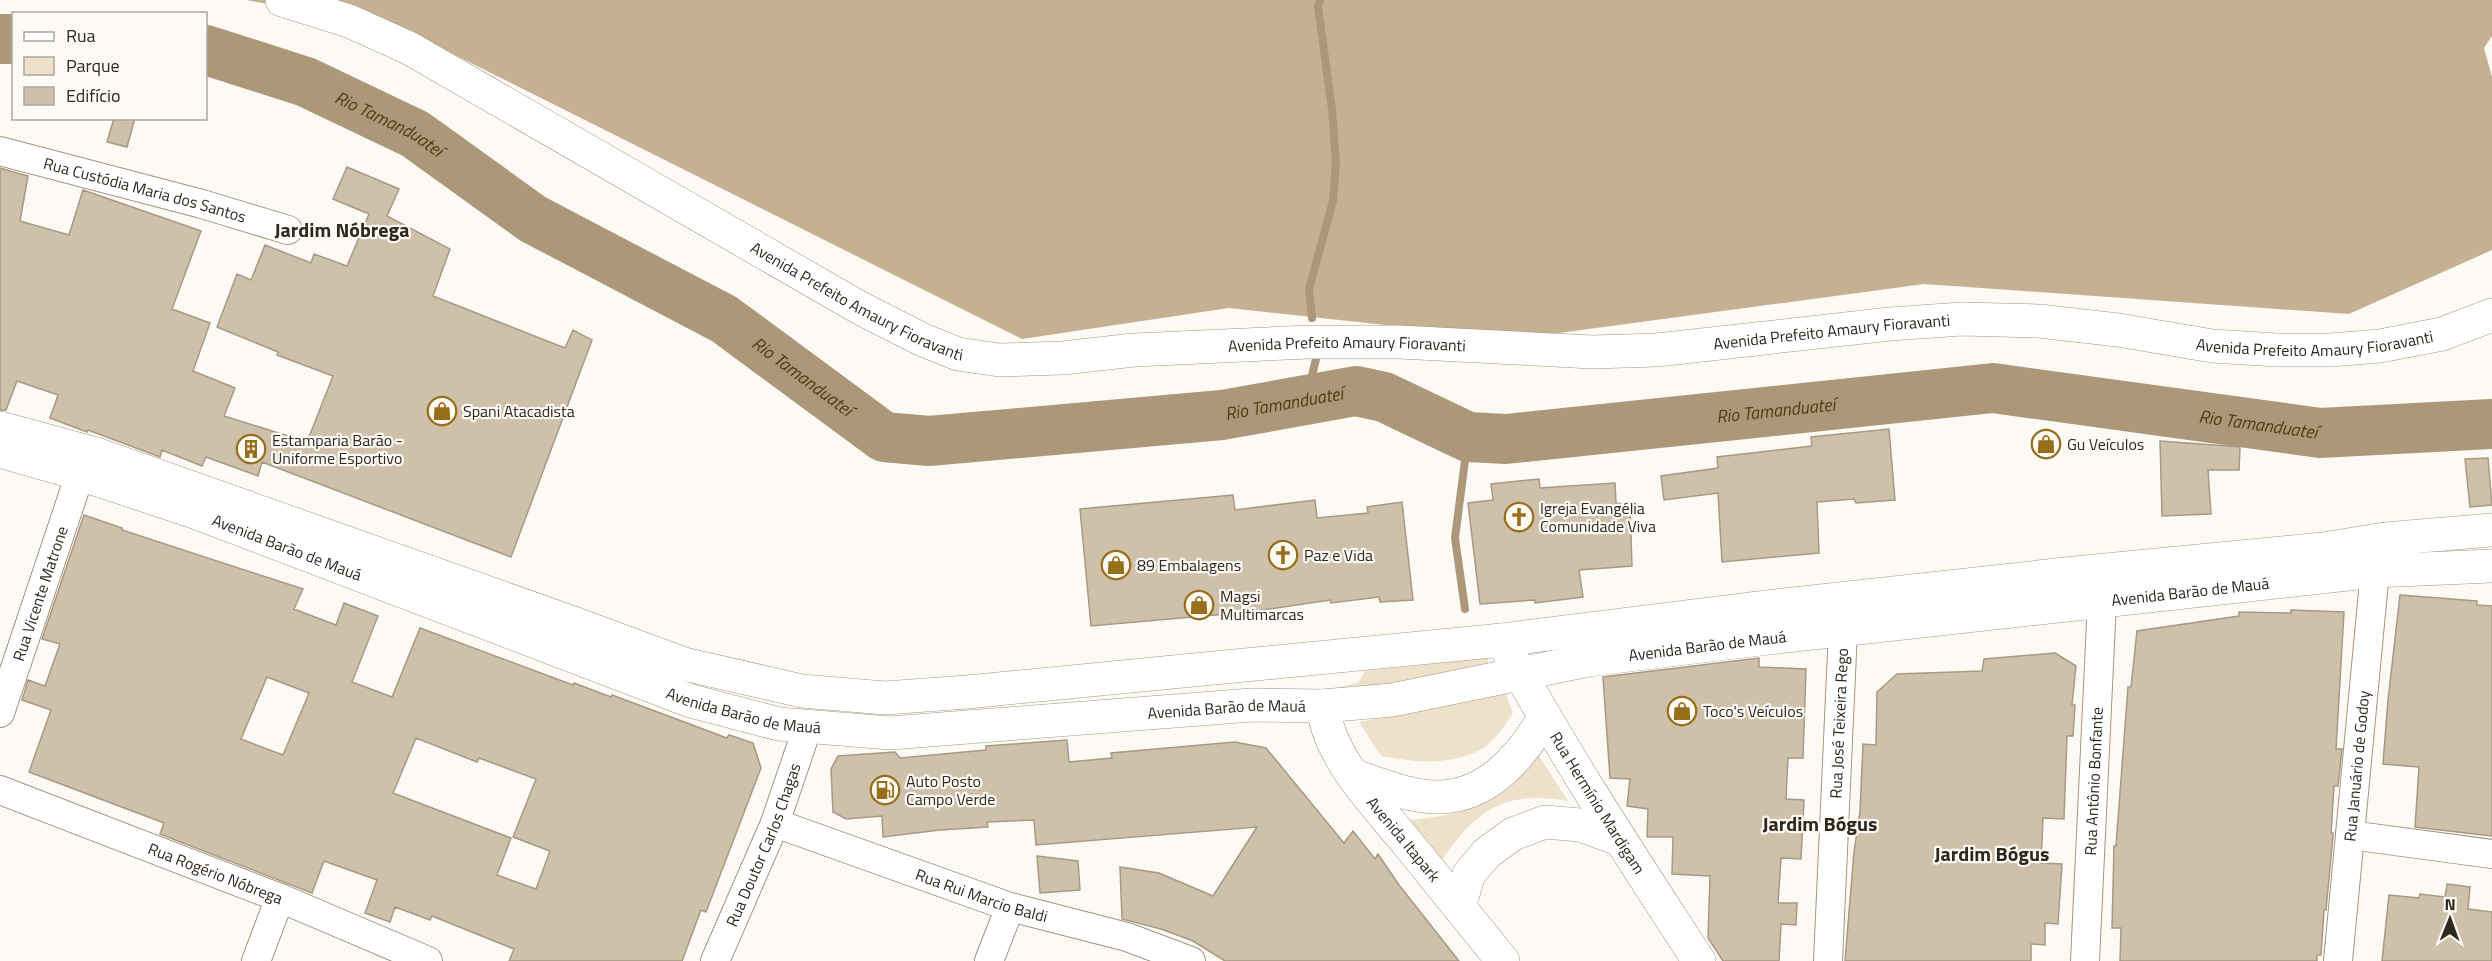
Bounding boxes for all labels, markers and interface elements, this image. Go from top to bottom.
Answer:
legend [12,12,207,120]
text: Rua [66,22,96,49]
text: Parque [66,52,120,79]
text: Edifício [66,82,120,109]
water label: Rio Tamanduateí [330,84,453,166]
street label: Rua Custódia Maria dos Santos [41,151,249,229]
district label: Jardim Nóbrega [275,214,409,245]
street label: Avenida Prefeito Amaury Fioravanti [746,235,965,367]
street label: Avenida Prefeito Amaury Fioravanti [1712,308,1951,356]
street label: Avenida Prefeito Amaury Fioravanti [2194,324,2435,362]
water label: Rio Tamanduateí [746,330,862,425]
street label: Avenida Prefeito Amaury Fioravanti [1228,330,1466,358]
water label: Rio Tamanduateí [1223,379,1349,427]
water label: Rio Tamanduateí [1715,390,1841,430]
shop icon: Spani Atacadista [426,395,458,427]
place label: Spani Atacadista [463,399,575,423]
water label: Rio Tamanduateí [2197,402,2323,446]
place label: Estamparia Barão - Uniforme Esportivo [272,428,403,470]
shop icon: Gu Veículos [2030,428,2062,460]
place label: Gu Veículos [2067,432,2144,456]
building icon: Estamparia Barão - Uniforme Esportivo [235,433,267,465]
place label: Igreja Evangélia Comunidade Viva [1540,496,1656,538]
church icon: Igreja Evangélia Comunidade Viva [1503,501,1535,533]
street label: Avenida Barão de Mauá [209,508,366,587]
street label: Rua Vicente Matrone [6,523,74,664]
church icon: Paz e Vida [1267,539,1299,571]
place label: Paz e Vida [1304,543,1373,567]
shop icon: 89 Embalagens [1100,549,1132,581]
place label: 89 Embalagens [1137,553,1241,577]
street label: Avenida Barão de Mauá [2110,571,2270,612]
place label: Magsi Multimarcas [1220,584,1304,626]
shop icon: Magsi Multimarcas [1183,589,1215,621]
street label: Avenida Barão de Mauá [1627,624,1787,667]
street label: Rua José Teixeira Rego [1823,647,1854,799]
street label: Avenida Barão de Mauá [663,681,822,739]
street label: Rua Januário de Godoy [2337,689,2376,842]
street label: Avenida Barão de Mauá [1147,693,1306,725]
shop icon: Toco's Veículos [1666,695,1698,727]
place label: Toco's Veículos [1703,699,1803,723]
street label: Rua Antônio Bonfante [2078,706,2109,856]
street label: Rua Hermínio Mardigam [1544,727,1651,879]
street label: Rua Doutor Carlos Chagas [719,760,807,930]
place label: Auto Posto Campo Verde [906,769,995,811]
fuel station icon: Auto Posto Campo Verde [869,774,901,806]
street label: Avenida Itapark [1361,791,1446,887]
district label: Jardim Bógus [1762,808,1878,839]
street label: Rua Rogério Nóbrega [145,836,286,910]
district label: Jardim Bógus [1934,838,2050,869]
street label: Rua Rui Marcio Baldi [912,862,1050,928]
north arrow [2420,889,2480,949]
text: N [2445,892,2456,916]

